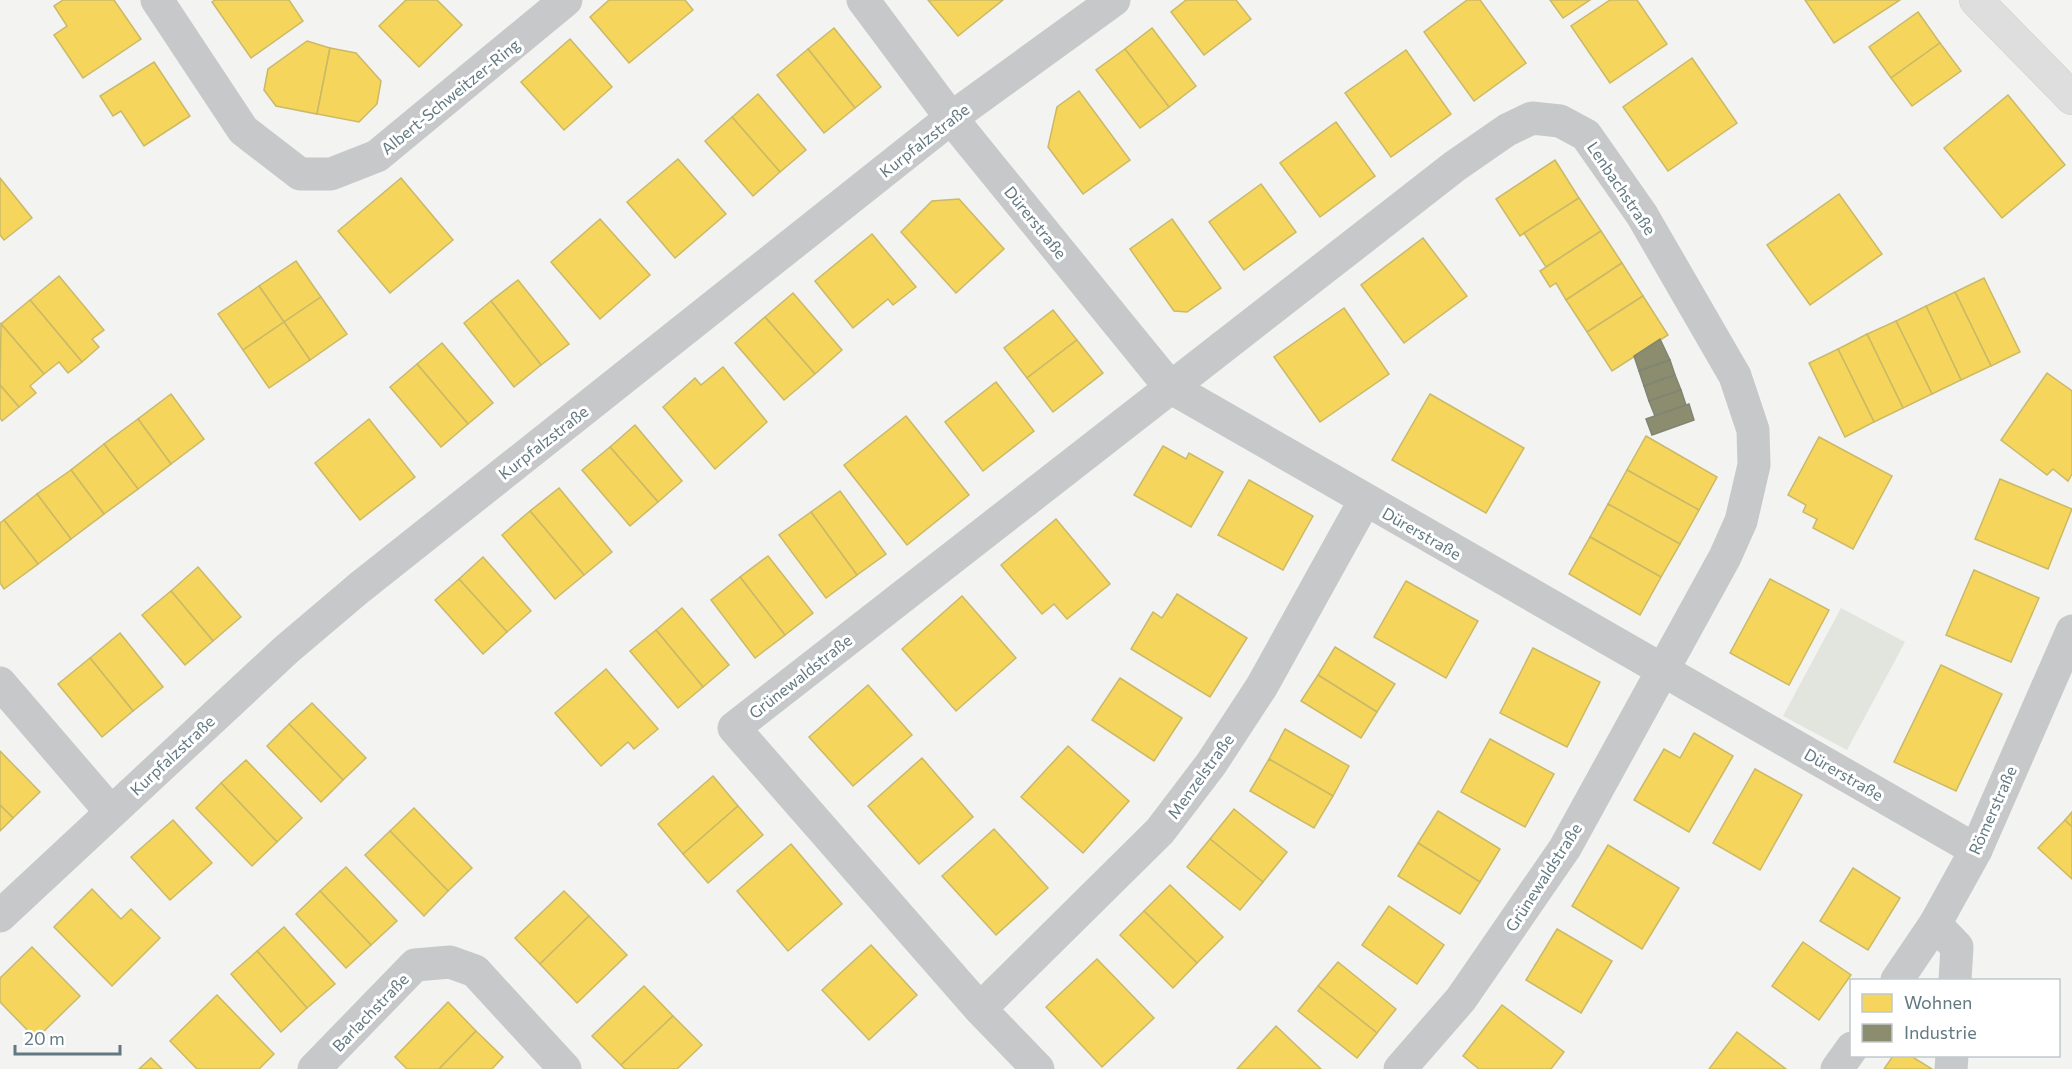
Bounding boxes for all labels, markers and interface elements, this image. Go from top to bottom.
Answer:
street label: Albert-Schweitzer-Ring [377,34,523,158]
street label: Kurpfalzstraße [875,99,973,181]
street label: Lenbachstraße [1584,138,1660,238]
street label: Dürerstraße [1001,182,1071,262]
street label: Kurpfalzstraße [494,401,592,483]
street label: Dürerstraße [1379,503,1465,563]
street label: Grünewaldstraße [745,630,855,722]
street label: Kurpfalzstraße [126,711,218,799]
street label: Menzelstraße [1163,730,1237,822]
street label: Dürerstraße [1801,744,1887,804]
street label: Römerstraße [1964,763,2020,857]
street label: Grünewaldstraße [1501,819,1585,935]
street label: Barlachstraße [328,969,412,1055]
legend [1850,979,2060,1057]
text: Wohnen [1904,991,1972,1013]
scale bar [15,1018,120,1056]
text: Industrie [1904,1021,1977,1043]
text: 20 m [24,1027,65,1049]

